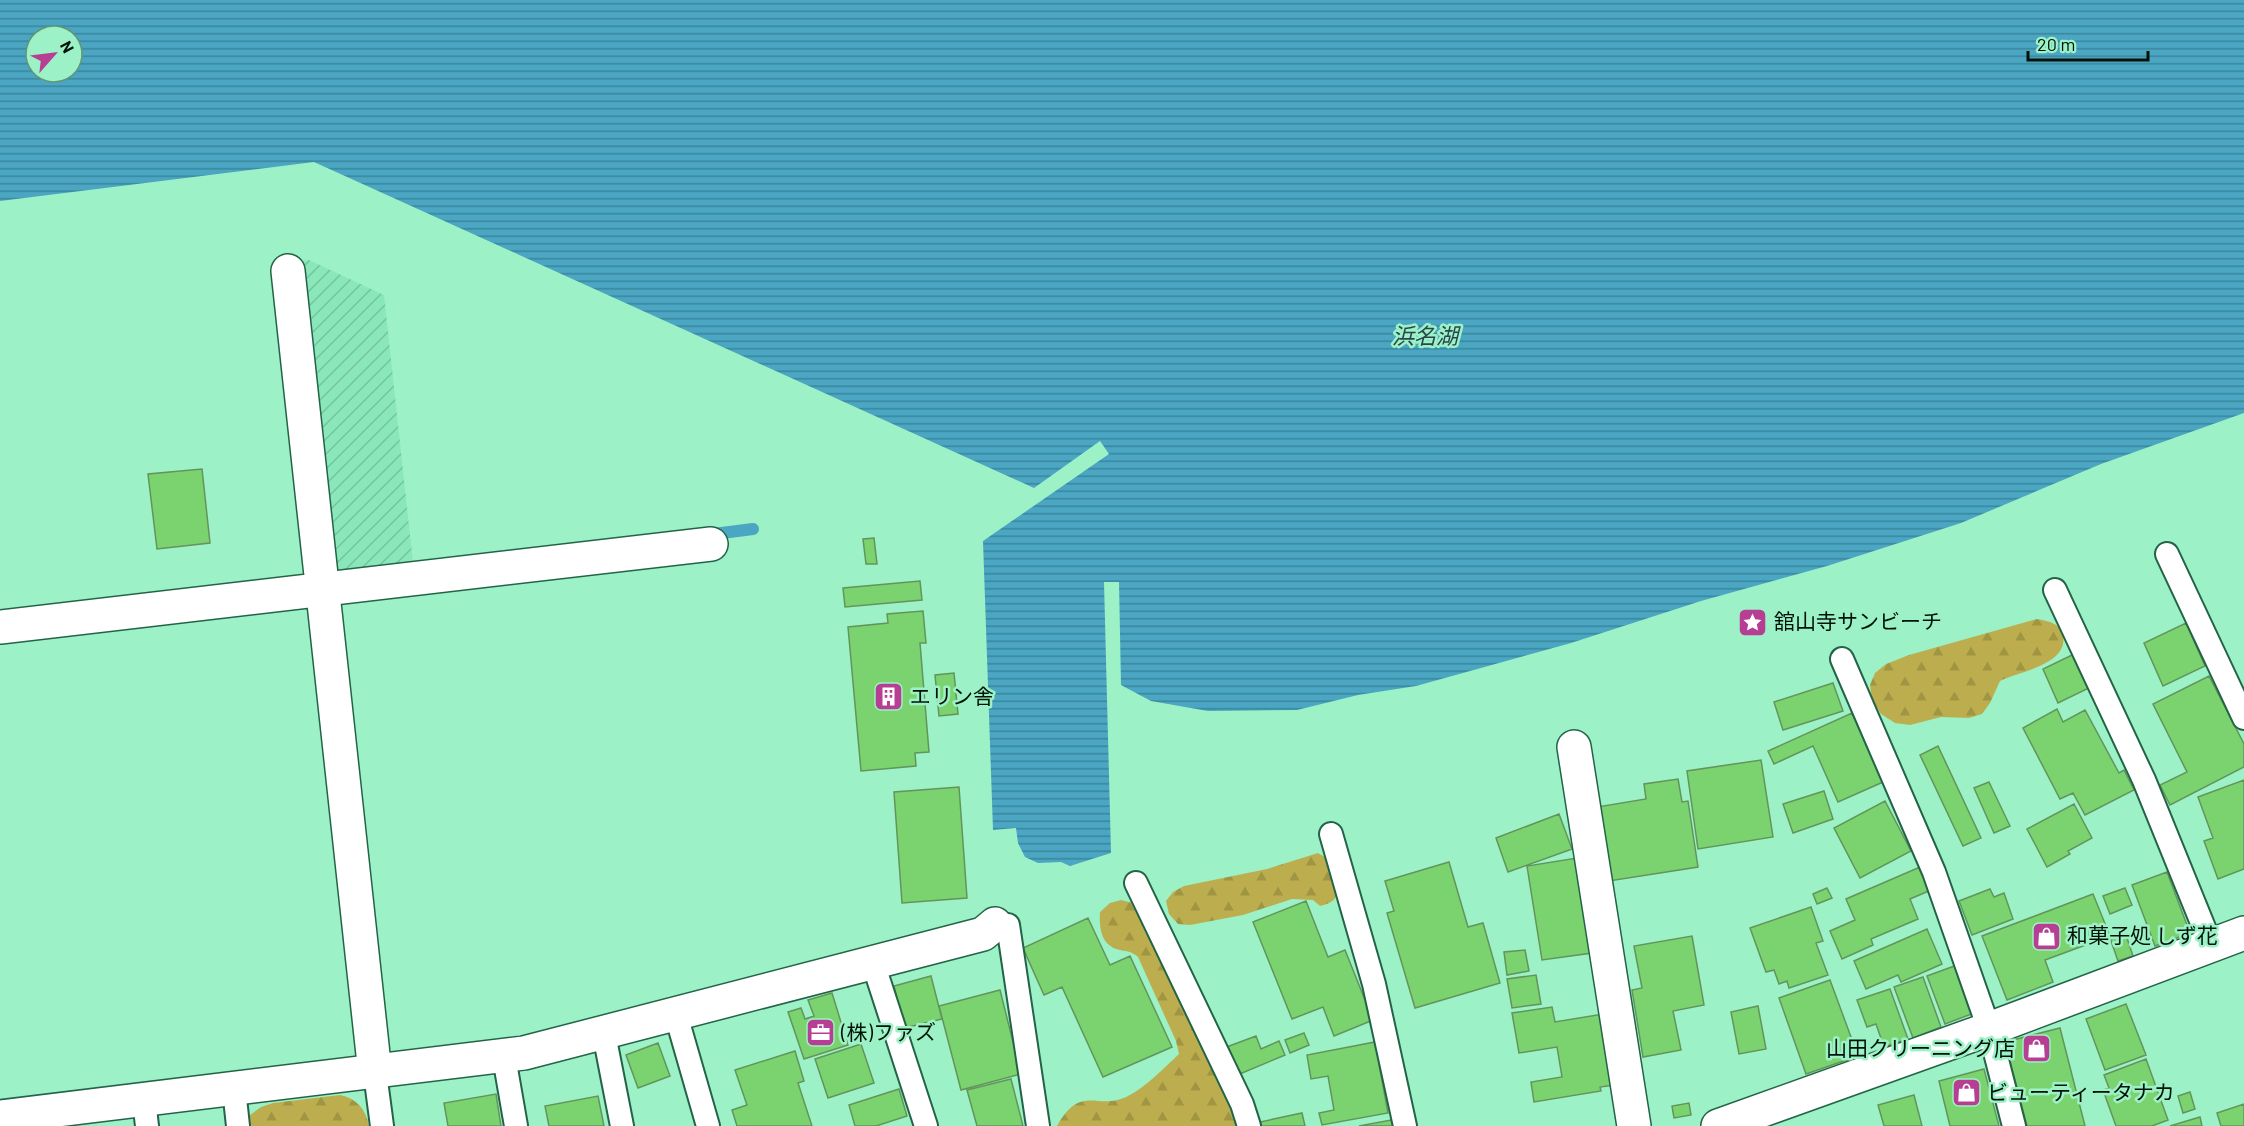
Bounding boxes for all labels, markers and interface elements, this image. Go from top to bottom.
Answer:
north arrow [24,24,84,84]
scale bar [2028,24,2148,62]
text: 20 m [2037,33,2075,55]
text: N [57,38,79,56]
water label: 浜名湖 [1392,322,1461,348]
place icon: 舘山寺サンビーチ [1737,606,1769,638]
place label: 舘山寺サンビーチ [1774,608,1942,633]
building icon: エリン舎 [873,681,905,713]
place label: エリン舎 [910,683,994,708]
shop icon: 和菓子処 しず花 [2030,920,2062,952]
place label: 和菓子処 しず花 [2067,922,2218,947]
office icon: (株)ファズ [804,1017,836,1049]
place label: (株)ファズ [840,1019,936,1044]
shop icon: 山田クリーニング店 [2020,1033,2052,1065]
place label: 山田クリーニング店 [1826,1035,2015,1060]
shop icon: ビューティータナカ [1950,1077,1982,1109]
place label: ビューティータナカ [1987,1079,2175,1104]

